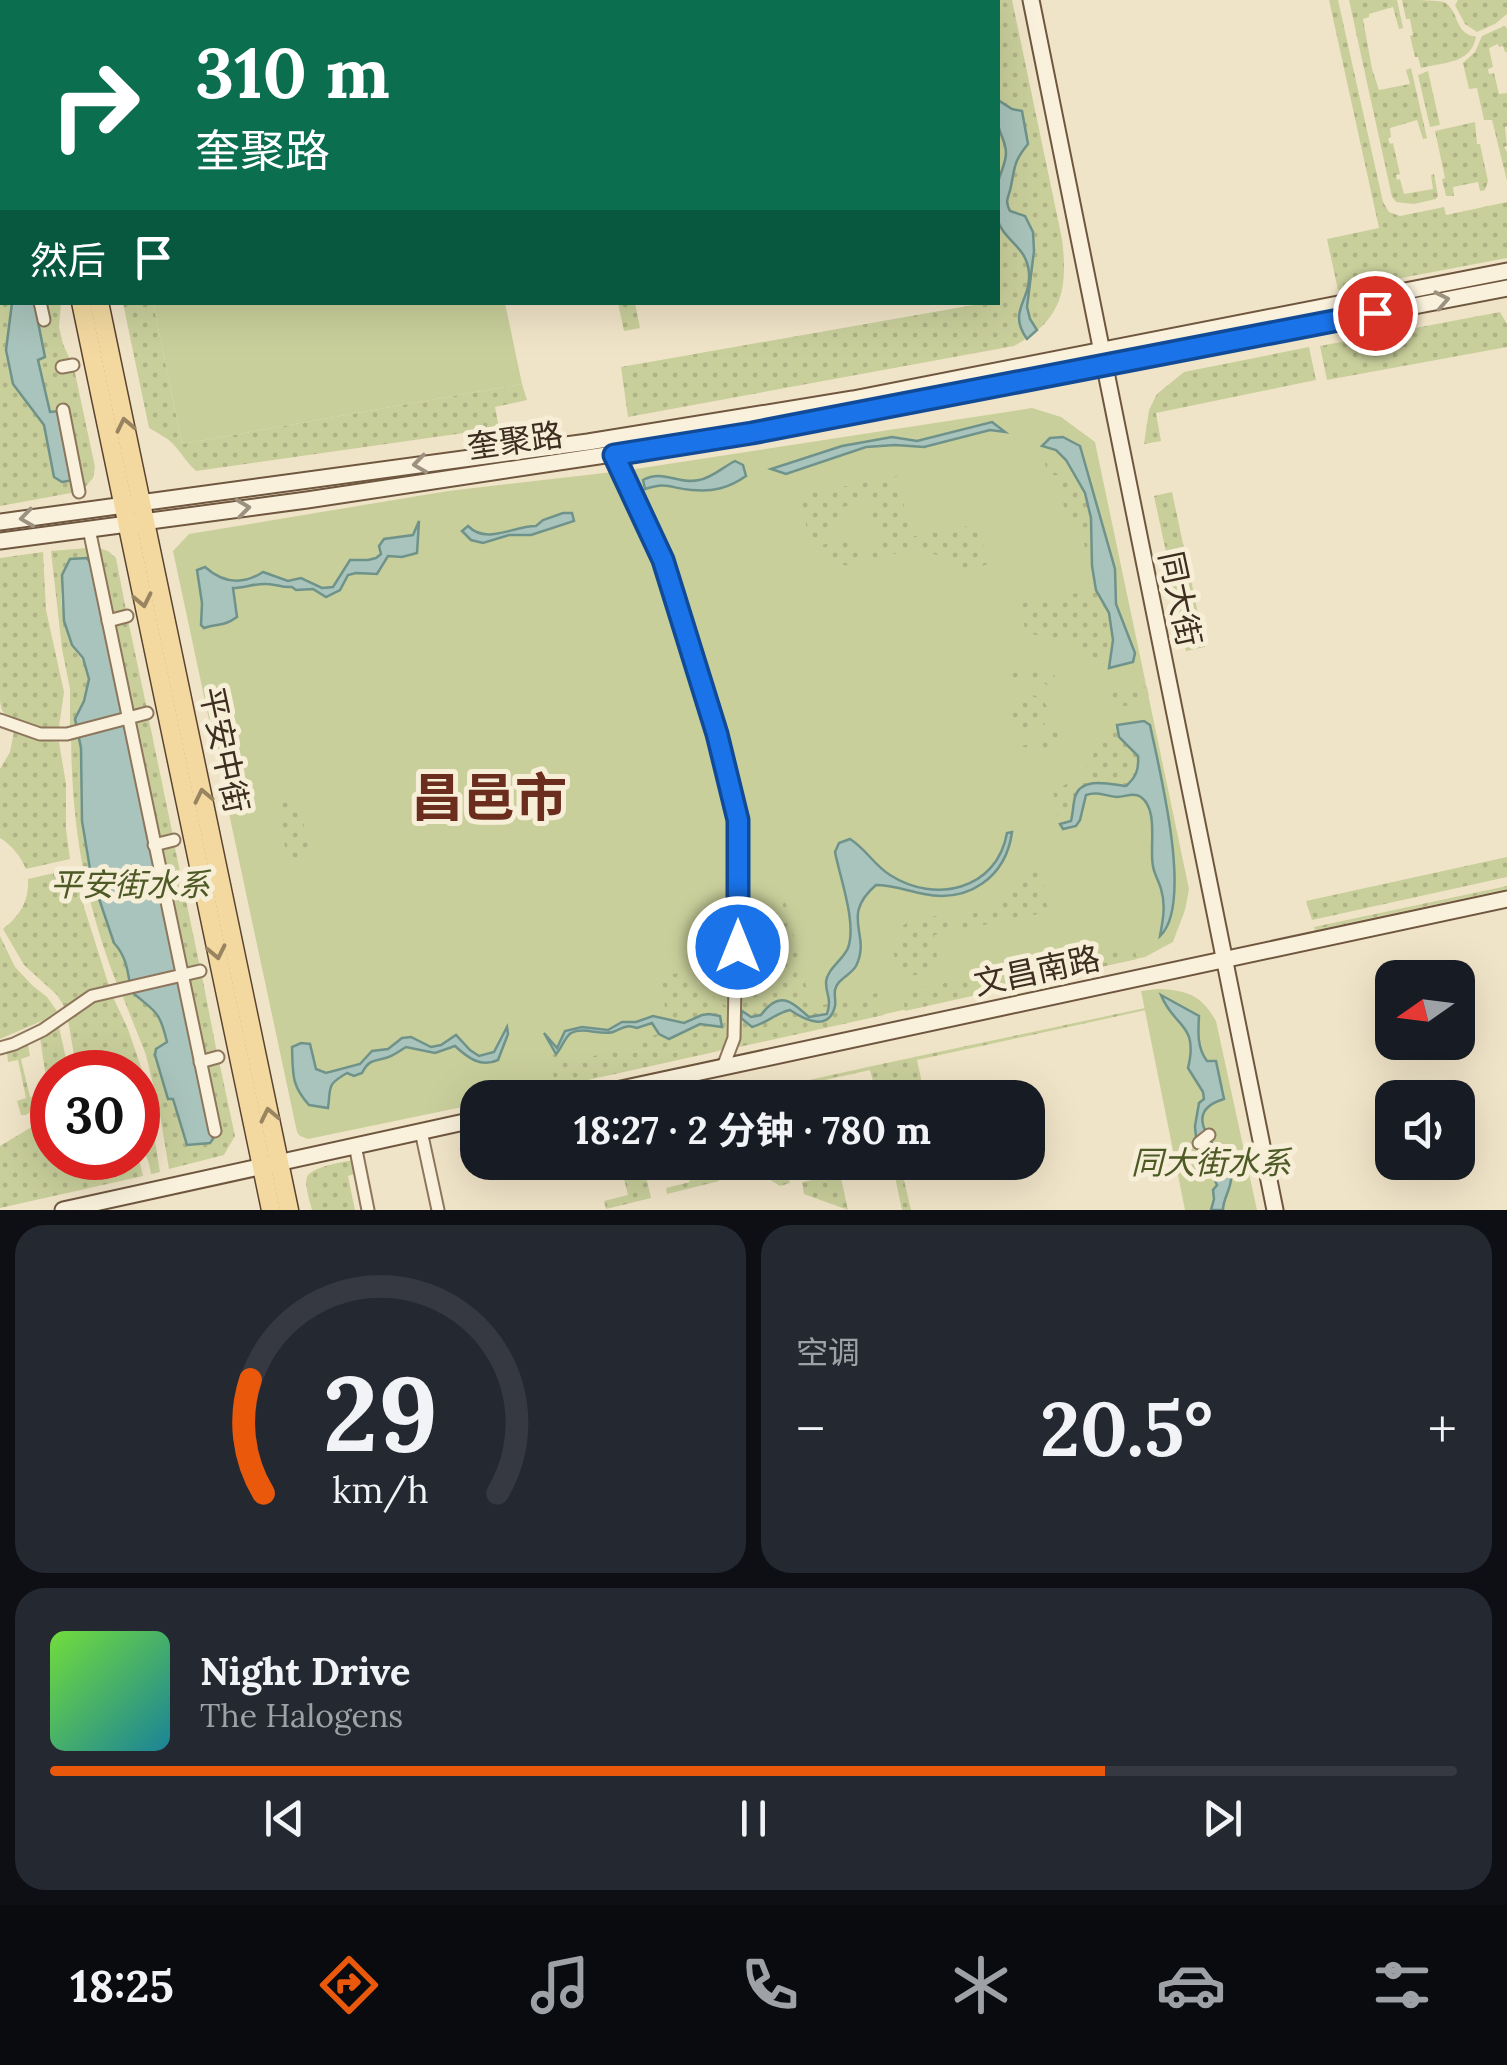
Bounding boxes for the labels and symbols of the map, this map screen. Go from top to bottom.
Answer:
pin [1333,271,1418,356]
one-way arrow [1433,291,1450,312]
street label: 奎聚路 [465,414,565,467]
one-way arrow [115,417,136,434]
one-way arrow [411,453,428,474]
one-way arrow [235,498,251,519]
one-way arrow [18,507,35,528]
street label: 同大街 [1150,548,1211,650]
one-way arrow [131,591,152,608]
street label: 平安中街 [191,683,258,817]
district label: 昌邑市 [411,764,567,830]
one-way arrow [194,788,215,805]
park label: 平安街水系 [50,864,212,905]
position arrow [686,895,790,999]
street label: 文昌南路 [970,937,1104,1004]
one-way arrow [205,943,226,960]
north arrow [1375,960,1475,1060]
speed limit sign: 30 [30,1050,160,1180]
one-way arrow [260,1106,281,1123]
park label: 同大街水系 [1131,1142,1293,1183]

